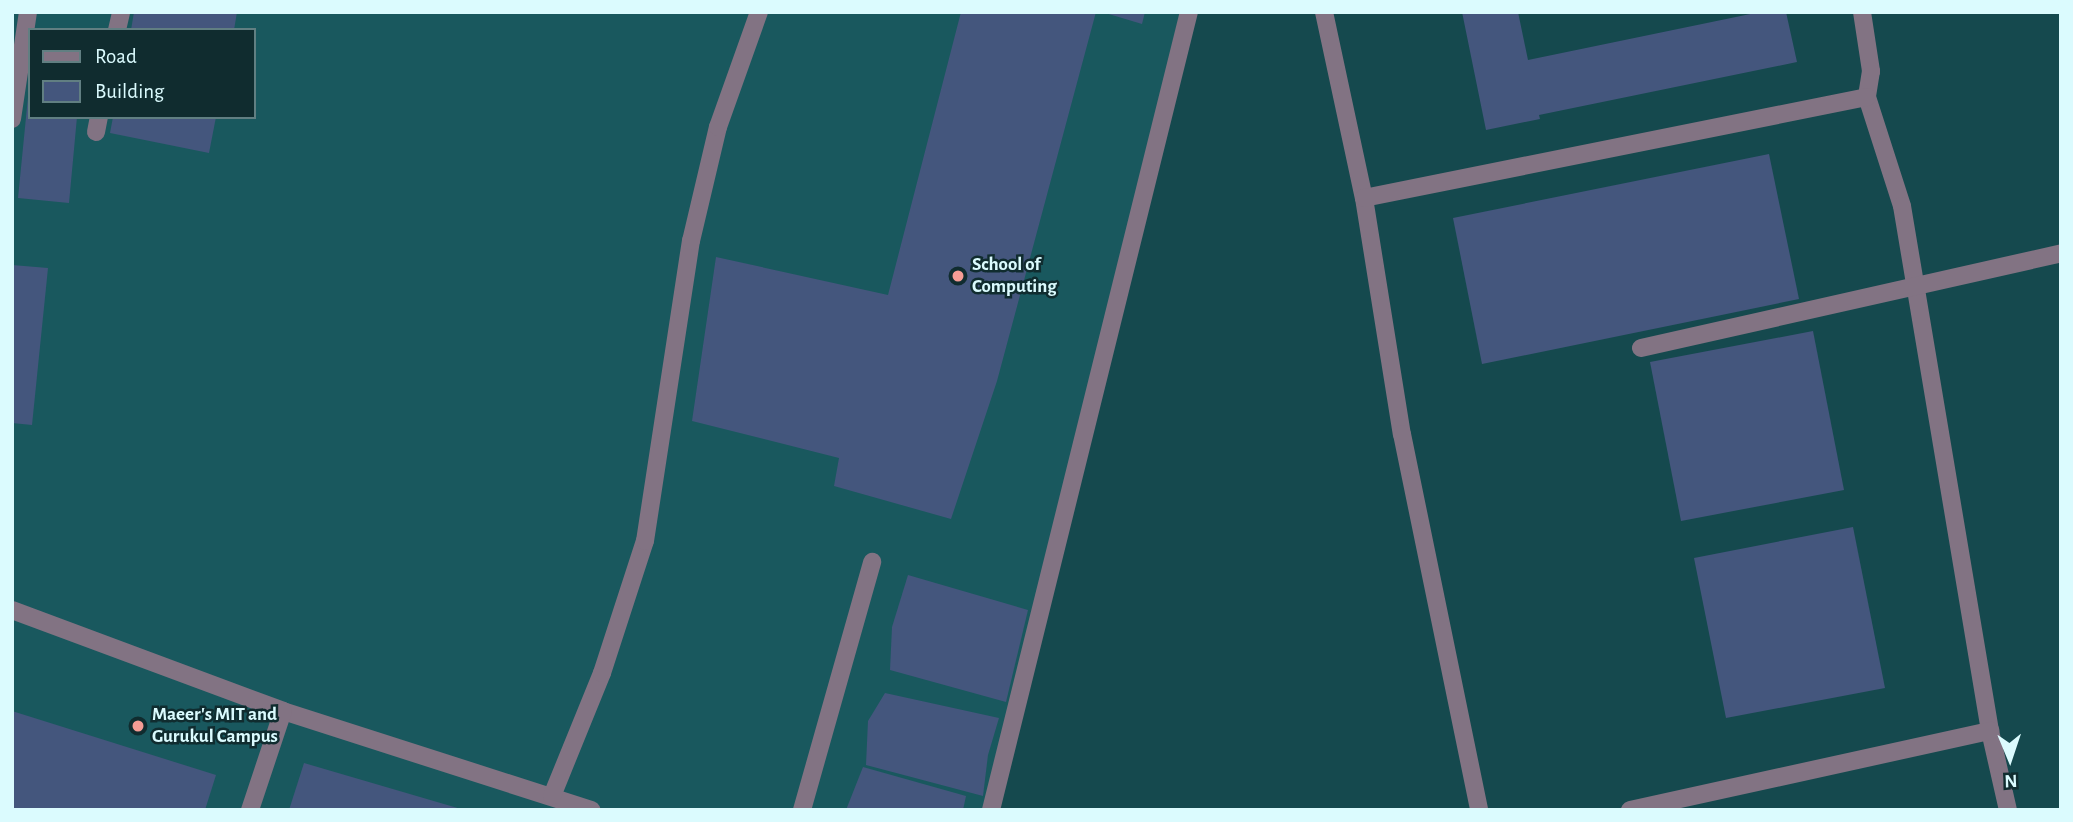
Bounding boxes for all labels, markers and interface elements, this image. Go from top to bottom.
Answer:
legend [28,28,256,119]
text: Road [95,46,137,67]
text: Building [95,81,164,102]
place label: School of Computing [972,254,1057,298]
marker: School of Computing [950,268,966,284]
place label: Maeer's MIT and Gurukul Campus [152,704,278,748]
marker: Maeer's MIT and Gurukul Campus [130,718,146,734]
north arrow [1975,724,2045,794]
text: N [2004,771,2018,790]

